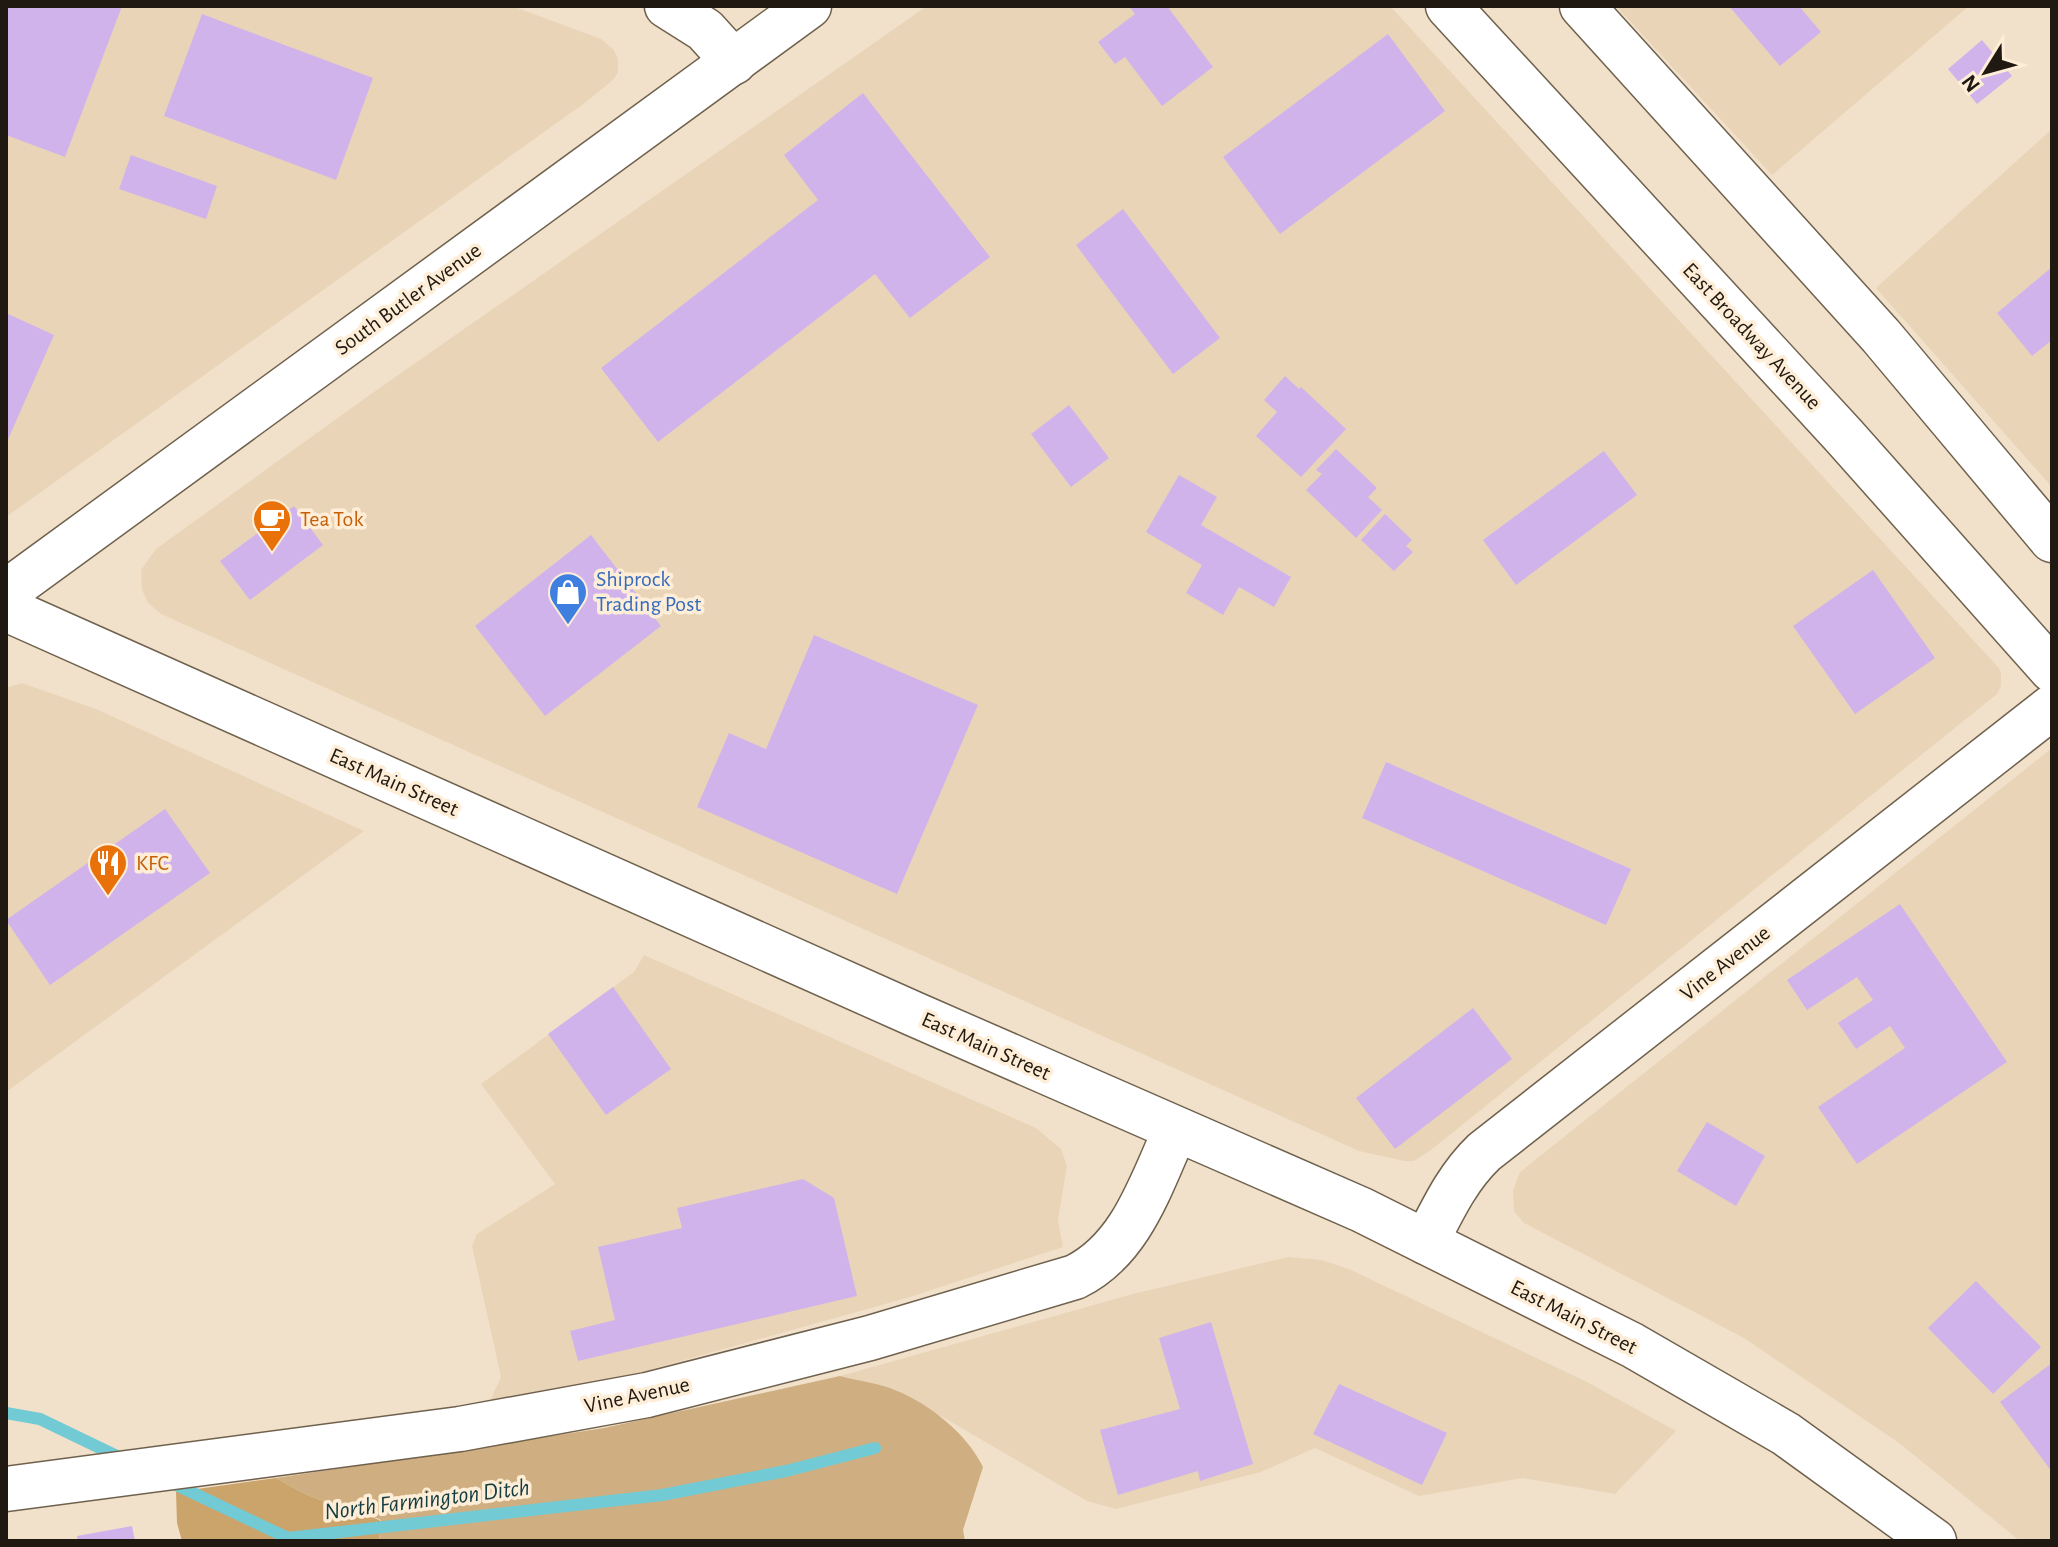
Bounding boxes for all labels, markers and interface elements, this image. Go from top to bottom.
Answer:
north arrow [1946,32,2026,112]
text: N [1957,71,1984,96]
street label: South Butler Avenue [331,239,485,359]
street label: East Broadway Avenue [1679,258,1825,414]
cafe icon: Tea Tok [251,498,293,553]
place label: Tea Tok [300,508,363,530]
place label: Shiprock Trading Post [596,568,701,615]
shop icon: Shiprock Trading Post [547,571,589,626]
street label: East Main Street [326,744,462,820]
restaurant icon: KFC [87,842,129,897]
place label: KFC [136,852,169,874]
street label: Vine Avenue [1676,921,1774,1005]
street label: East Main Street [918,1008,1054,1084]
street label: East Main Street [1507,1276,1641,1358]
street label: Vine Avenue [582,1373,692,1417]
water label: North Farmington Ditch [323,1475,531,1525]

